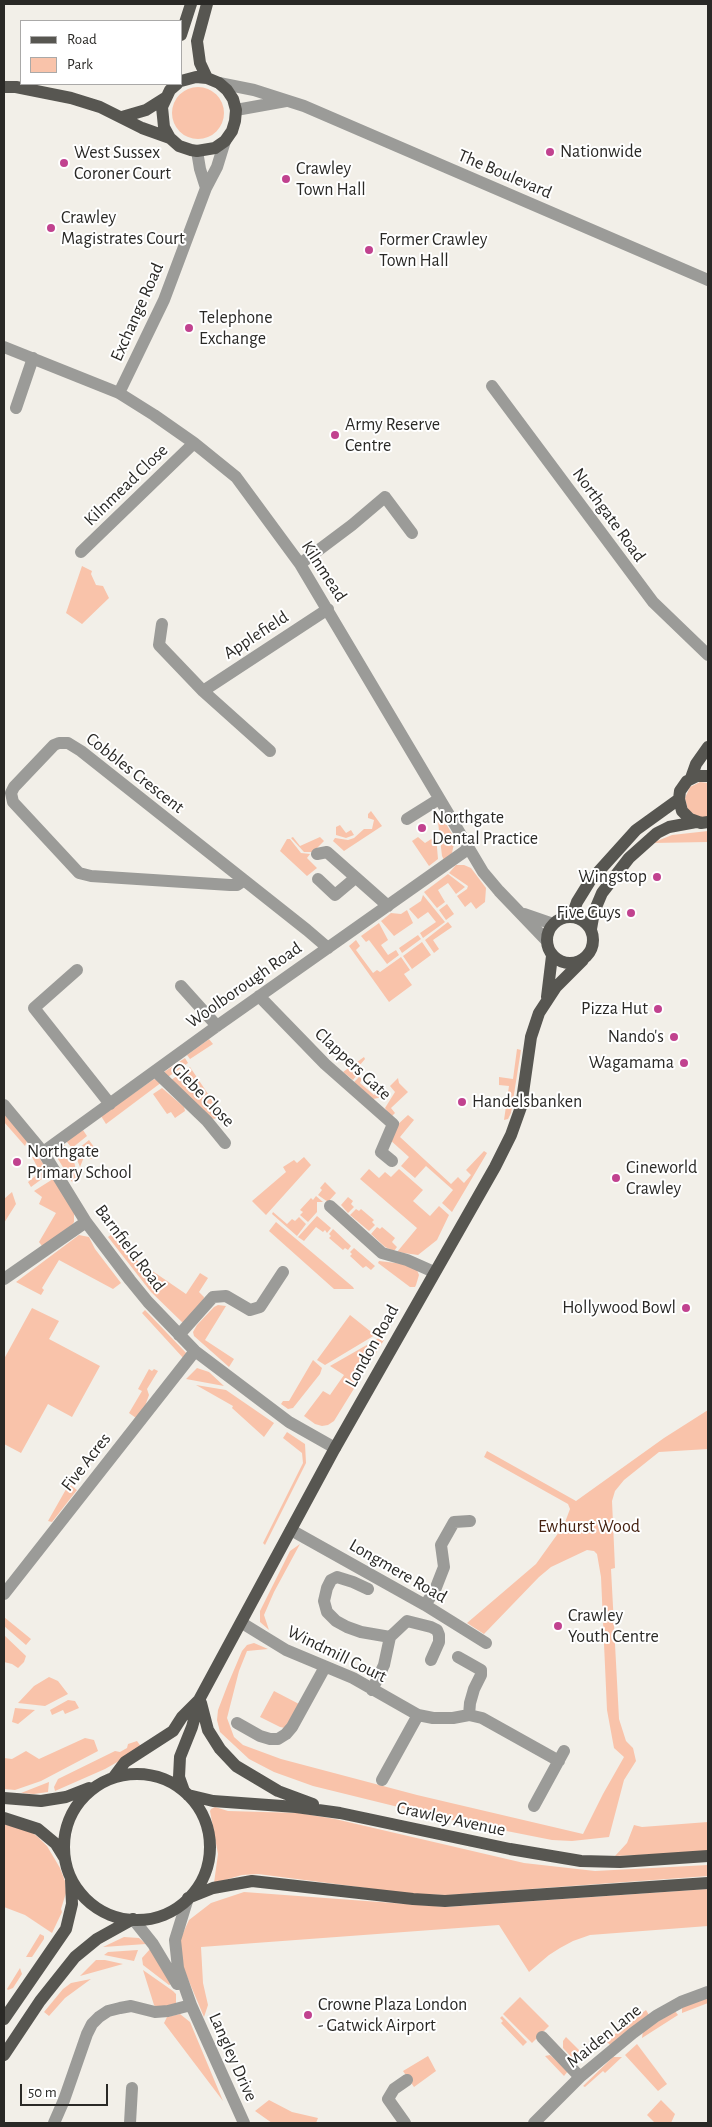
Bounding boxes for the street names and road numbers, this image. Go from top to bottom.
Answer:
street label: The Boulevard [455,145,555,203]
street label: Exchange Road [106,259,168,365]
street label: Kilnmead Close [79,439,173,531]
street label: Northgate Road [568,464,650,566]
street label: Kilnmead [296,537,352,605]
street label: Applefield [219,606,293,664]
street label: Cobbles Crescent [82,728,188,818]
street label: Woolborough Road [182,937,306,1033]
street label: Clappers Gate [310,1023,396,1105]
street label: Glebe Close [167,1058,239,1132]
street label: Barnfield Road [90,1200,170,1296]
street label: London Road [340,1301,404,1391]
street label: Five Acres [56,1428,116,1496]
street label: Longmere Road [345,1534,451,1608]
street label: Windmill Court [284,1621,390,1687]
street label: Crawley Avenue [395,1797,507,1841]
street label: Maiden Lane [562,1999,646,2073]
street label: Langley Drive [204,2009,262,2105]

